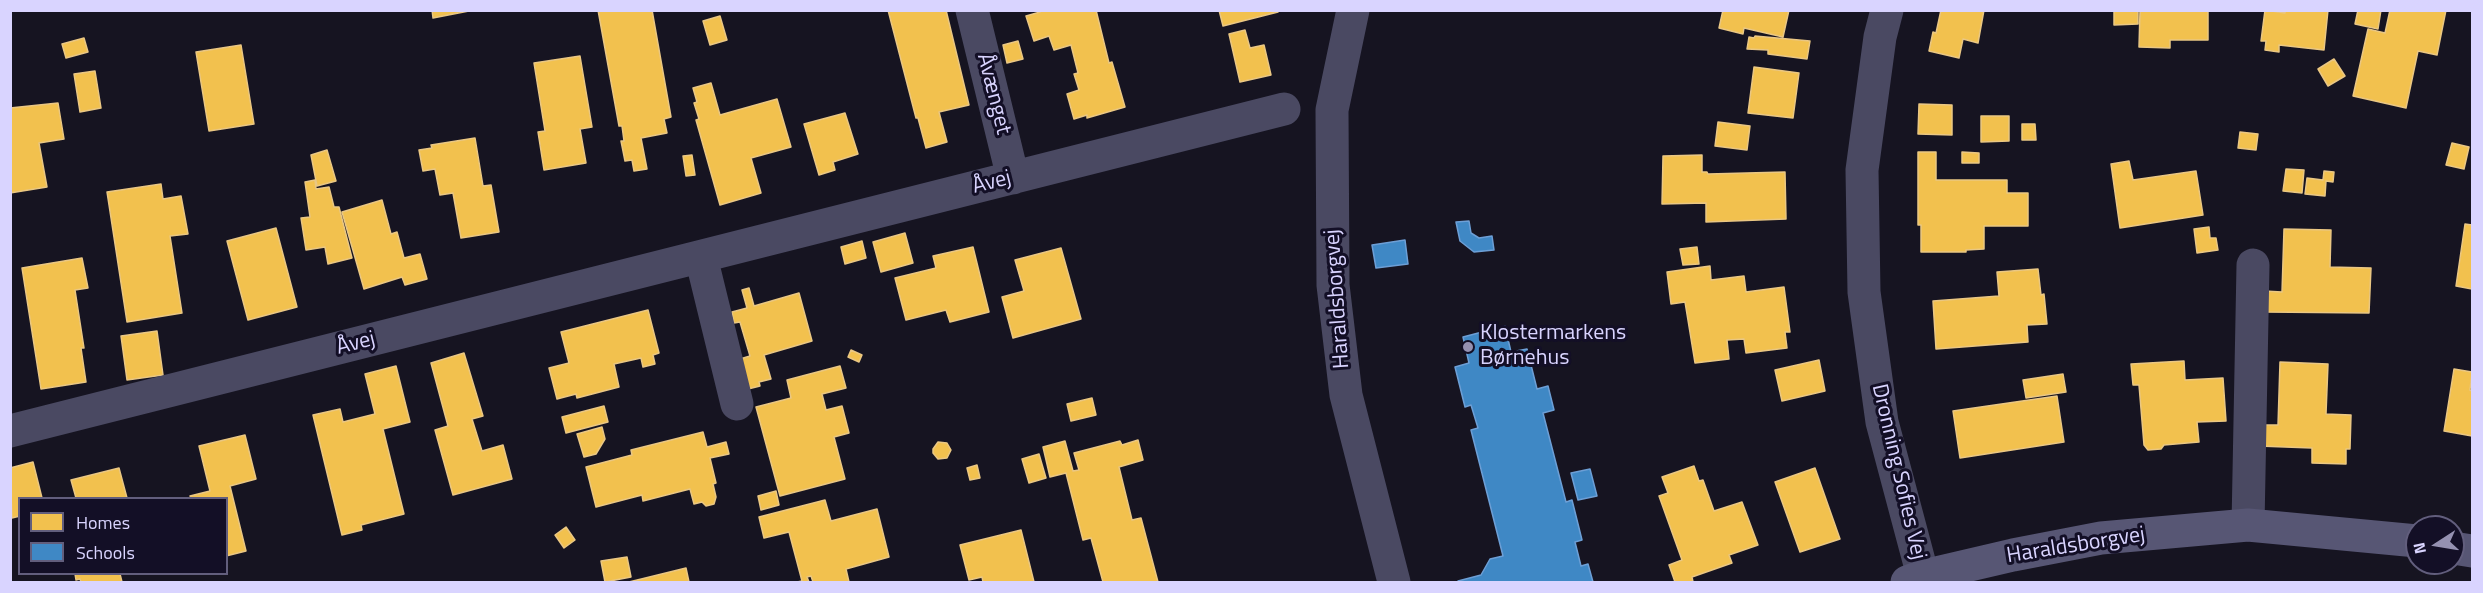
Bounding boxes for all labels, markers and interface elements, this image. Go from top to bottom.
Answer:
street label: Åvænget [970,51,1016,137]
street label: Åvej [970,165,1014,201]
street label: Haraldsborgvej [1320,228,1356,370]
place label: Klostermarkens Børnehus [1480,321,1626,372]
street label: Åvej [334,326,378,362]
marker: Klostermarkens Børnehus [1461,340,1475,354]
street label: Dronning Sofies Vej [1865,382,1931,562]
legend [18,497,228,575]
text: Homes [76,509,130,536]
north arrow [2405,515,2465,575]
street label: Haraldsborgvej [2005,522,2147,570]
text: Schools [76,539,135,566]
text: N [2406,540,2432,556]

